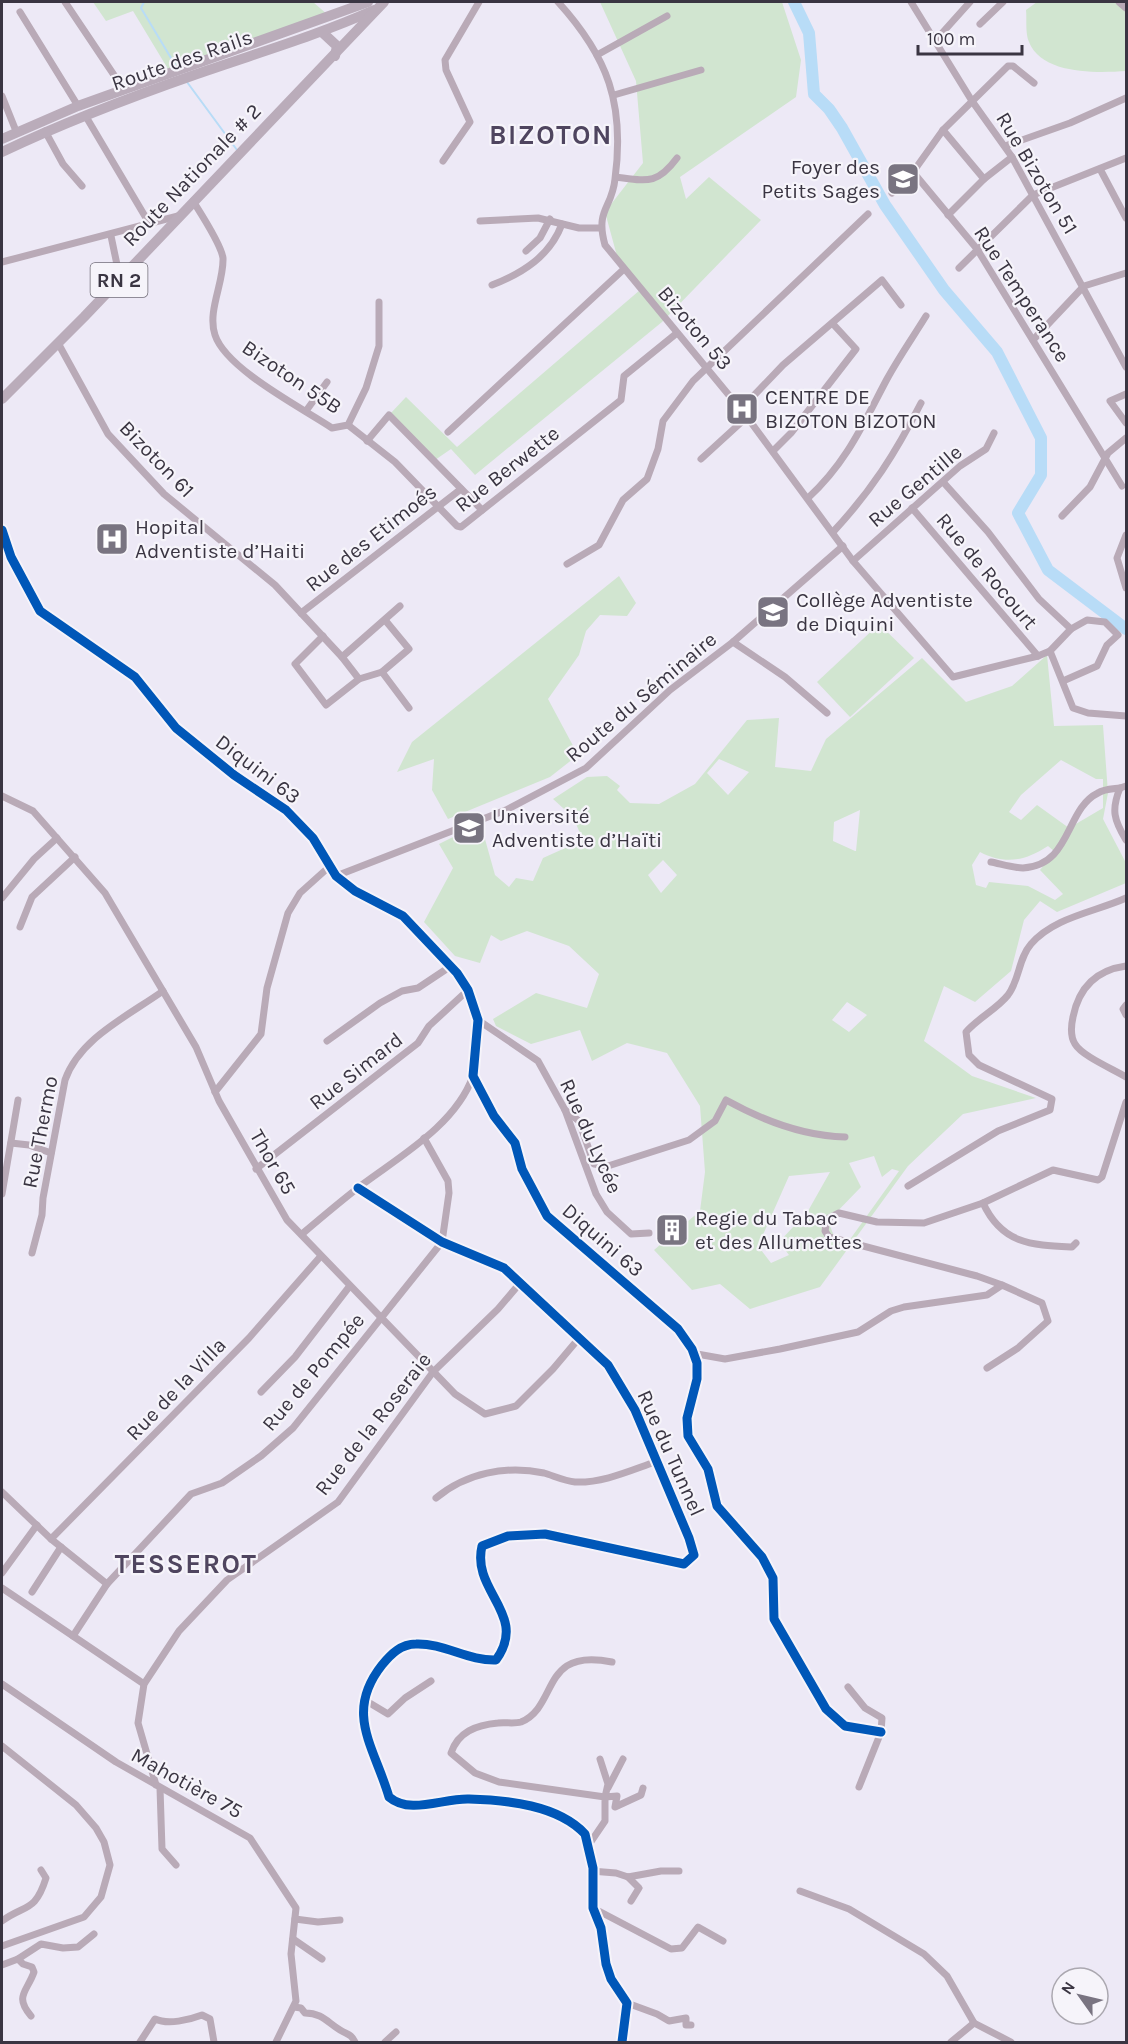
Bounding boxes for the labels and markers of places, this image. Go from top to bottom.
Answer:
place label: Foyer des Petits Sages [762,155,880,203]
school or university icon: Foyer des Petits Sages [885,161,921,197]
place label: CENTRE DE BIZOTON BIZOTON [765,385,937,433]
hospital icon: CENTRE DE BIZOTON BIZOTON [724,391,760,427]
place label: Hopital Adventiste d’Haiti [135,515,305,563]
hospital icon: Hopital Adventiste d’Haiti [94,521,130,557]
place label: Collège Adventiste de Diquini [796,588,973,636]
school or university icon: Collège Adventiste de Diquini [755,594,791,630]
place label: Université Adventiste d’Haïti [492,804,662,852]
school or university icon: Université Adventiste d’Haïti [451,810,487,846]
place label: Regie du Tabac et des Allumettes [695,1206,863,1254]
building icon: Regie du Tabac et des Allumettes [654,1212,690,1248]

